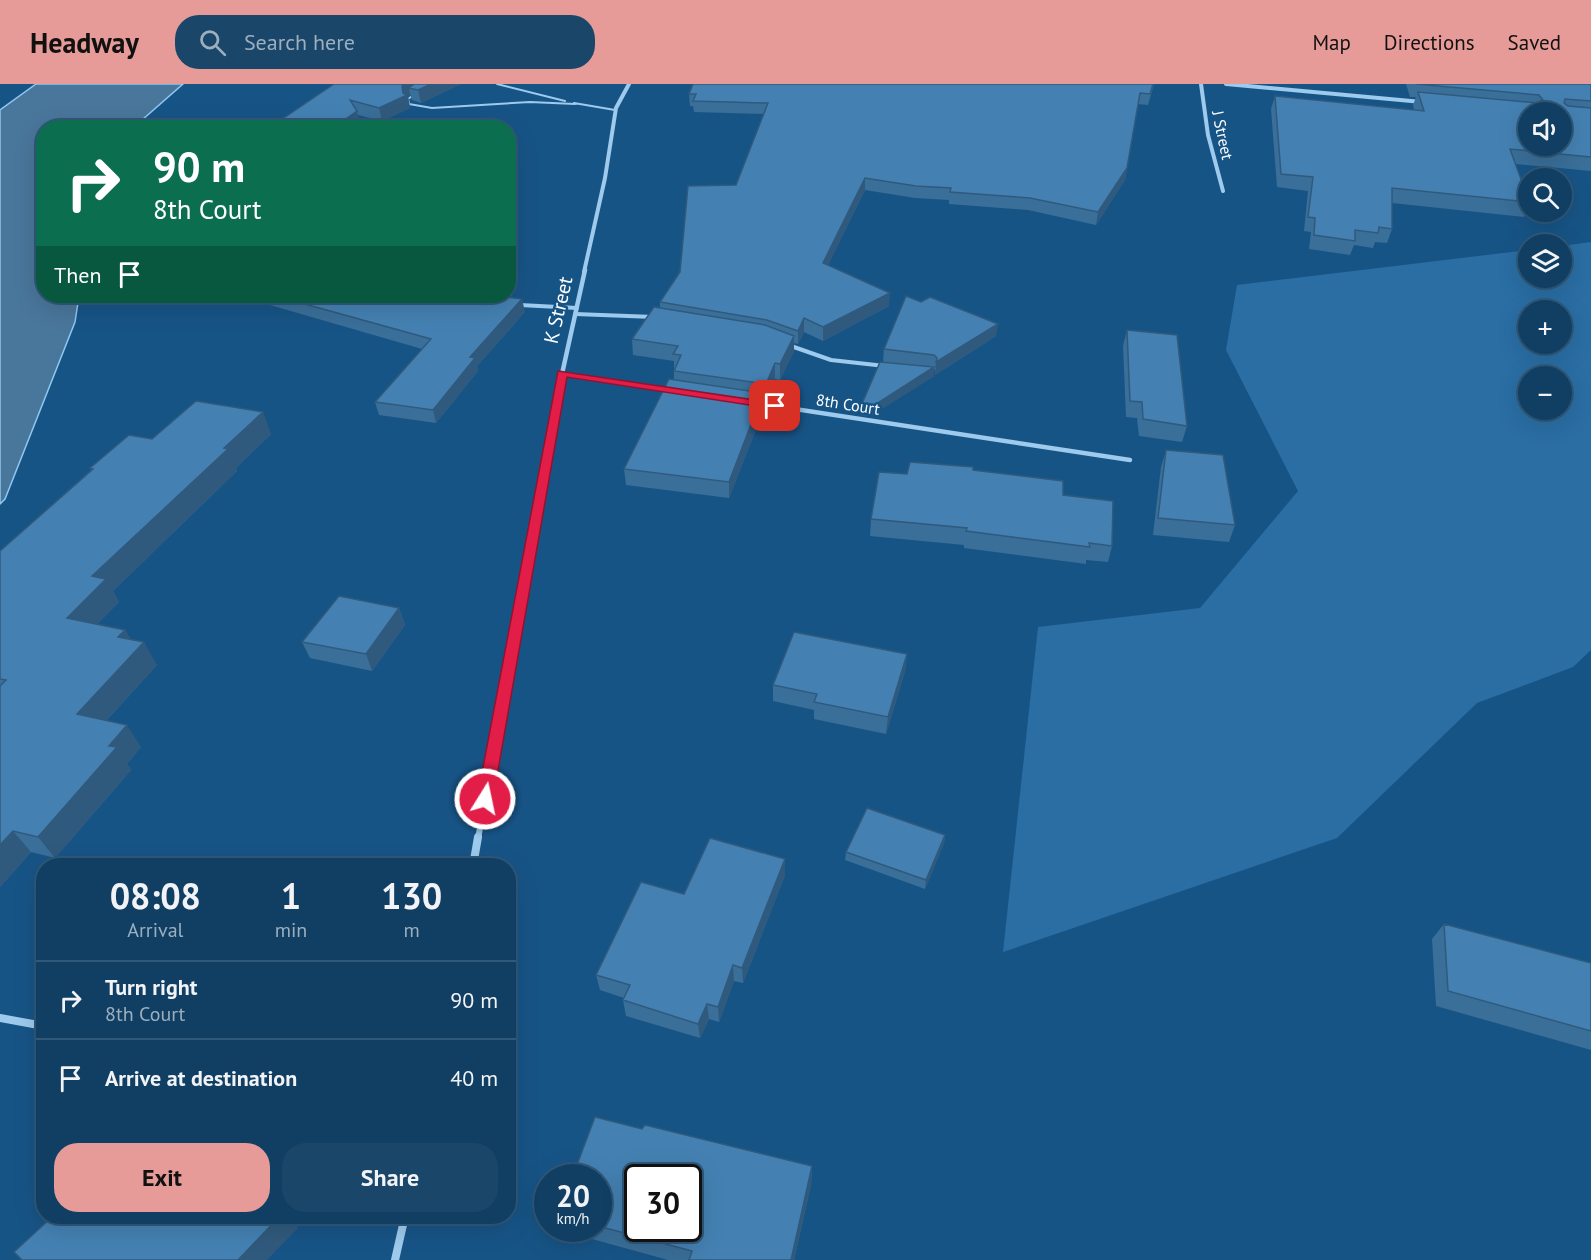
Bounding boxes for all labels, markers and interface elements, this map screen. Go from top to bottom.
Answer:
search box [175,15,595,69]
text: Headway [30,24,139,61]
icon: search [196,26,229,59]
text: Search here [244,28,355,56]
text: Map [1312,29,1351,56]
text: Directions [1384,29,1475,56]
text: Saved [1508,29,1561,56]
map controls [1518,102,1572,420]
button: sound [1518,102,1572,156]
street label: J Street [1208,108,1238,162]
text: 90 m [153,139,245,194]
icon: right [54,144,132,222]
button: search [1518,168,1572,222]
text: 8th Court [153,192,262,226]
button: layers [1518,234,1572,288]
icon: arrive [113,258,146,291]
text: Then [54,261,101,289]
street label: K Street [538,274,578,346]
button: + [1518,300,1572,354]
button: − [1518,366,1572,420]
pin [749,380,800,431]
icon: arrive [758,389,791,422]
street label: 8th Court [815,389,882,419]
position arrow [453,767,517,831]
text: 08:08 [110,872,201,919]
text: 1 [281,872,301,919]
text: 130 [381,872,442,919]
text: Arrival [127,917,183,943]
text: min [275,917,307,943]
text: m [404,917,420,943]
text: Turn right [105,973,197,1001]
icon: right [54,984,87,1017]
text: 90 m [450,986,498,1014]
text: 8th Court [105,1001,185,1027]
icon: arrive [54,1062,87,1095]
text: Arrive at destination [105,1064,297,1092]
text: 40 m [450,1064,498,1092]
button: Exit [54,1143,270,1212]
button: Share [282,1143,498,1212]
speed limit sign: 30 [624,1164,702,1242]
text: 20 [556,1176,590,1215]
text: km/h [557,1209,589,1228]

